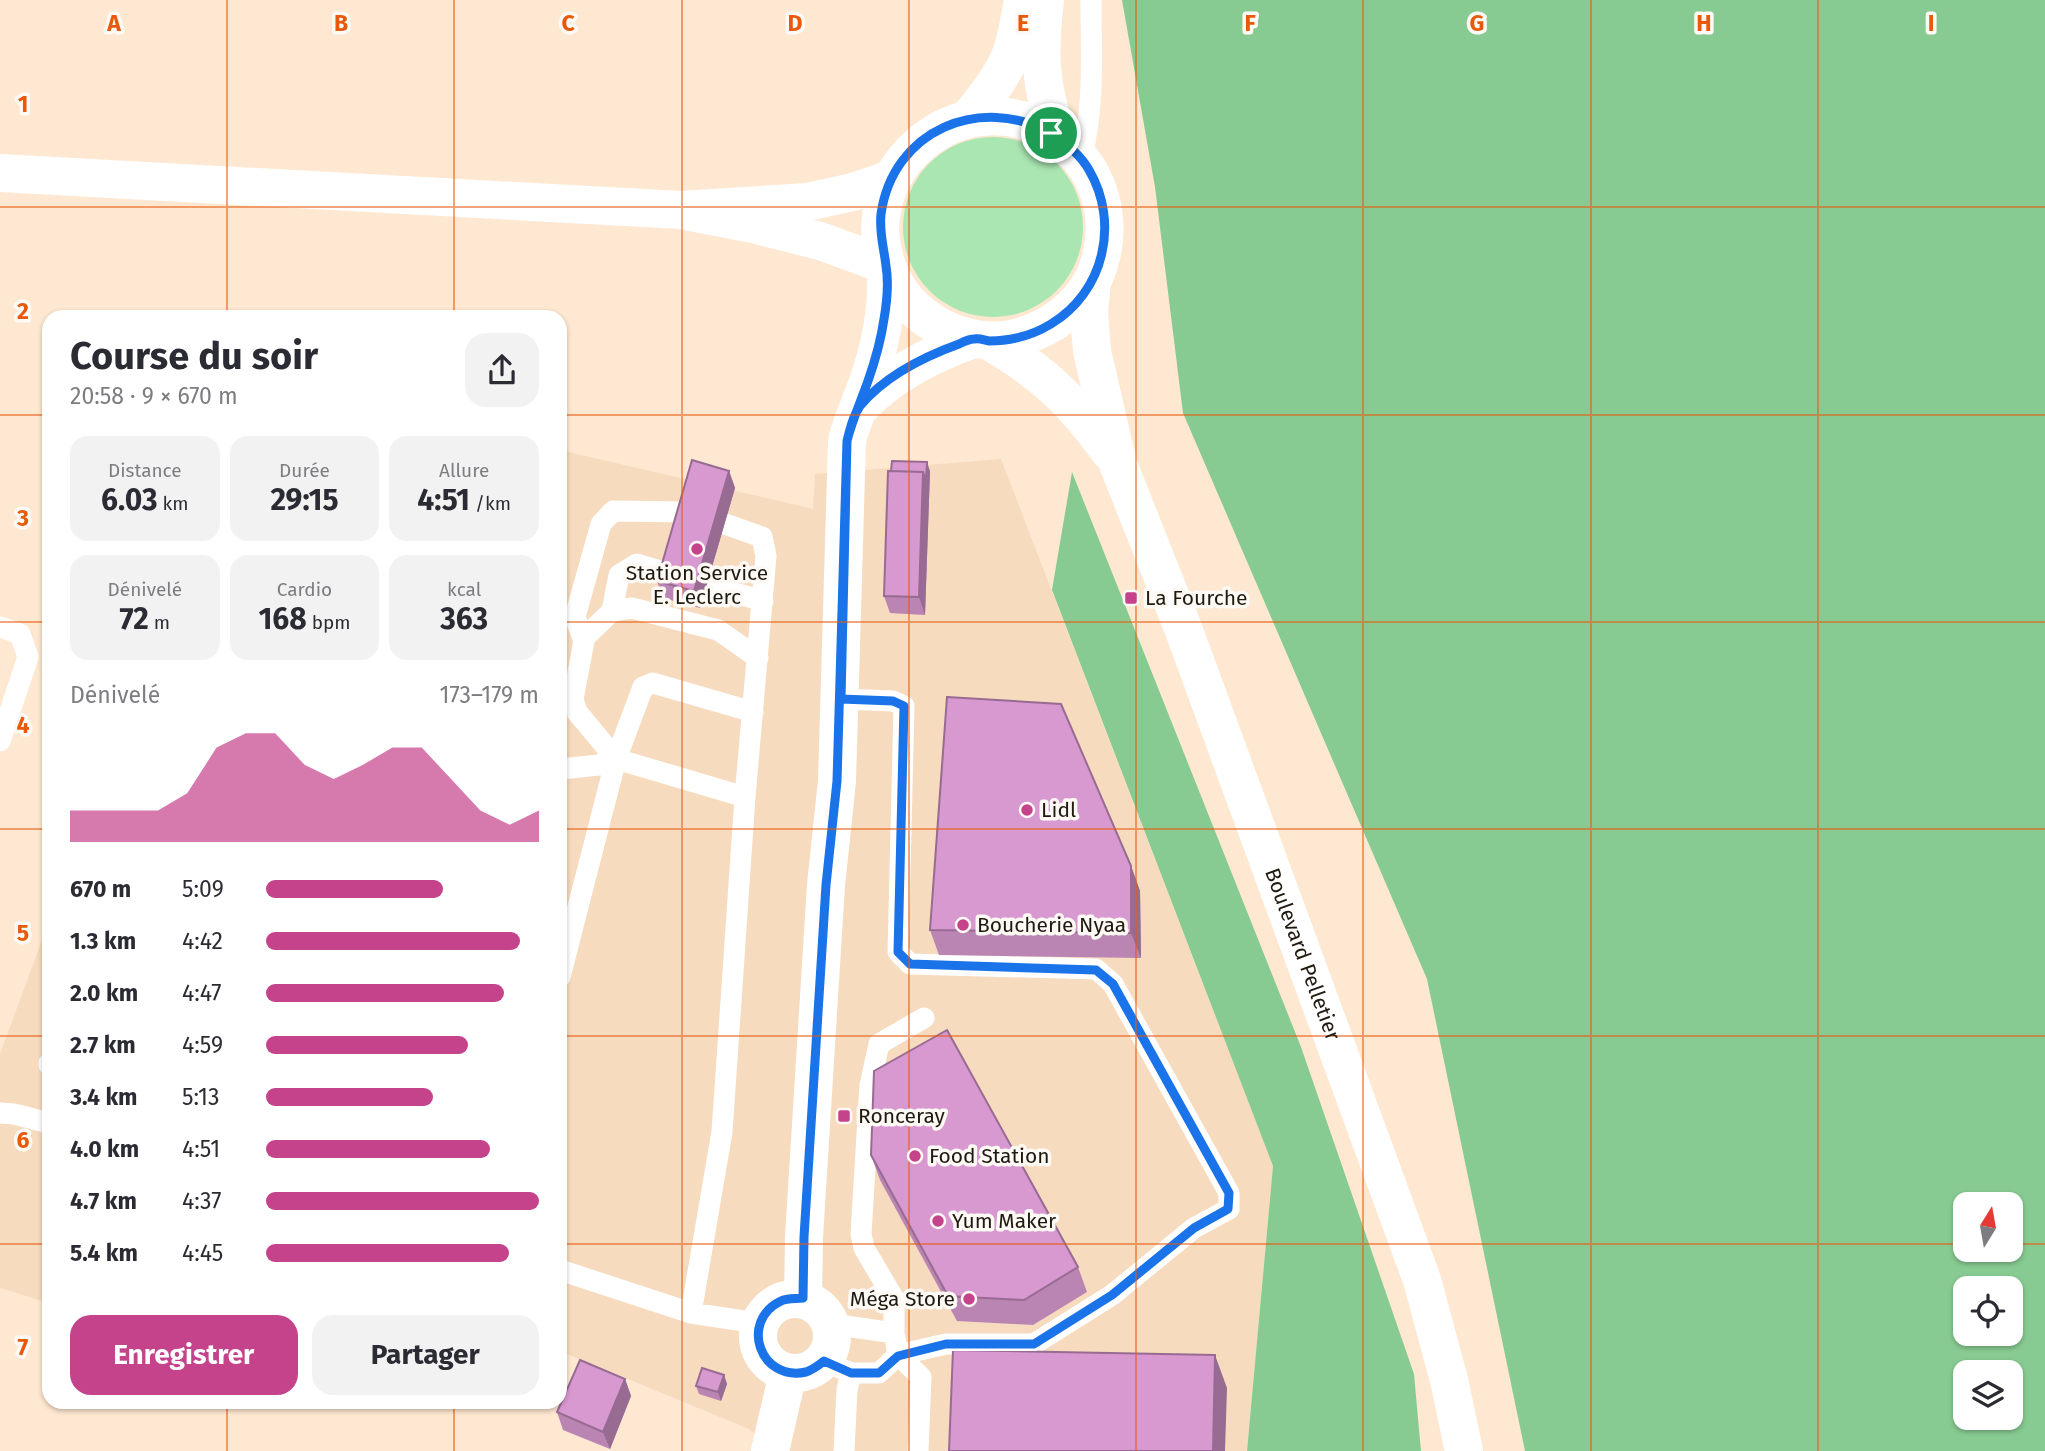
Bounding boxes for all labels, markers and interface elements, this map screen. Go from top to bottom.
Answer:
text: A [106,9,121,37]
text: B [334,9,348,37]
text: C [561,9,575,37]
text: D [788,9,803,37]
text: E [1017,9,1029,37]
text: F [1244,9,1256,37]
text: G [1470,9,1484,37]
text: H [1696,9,1712,37]
text: I [1928,9,1934,37]
text: 1 [18,90,28,118]
pin [1021,103,1081,163]
icon: arrive [1032,114,1070,152]
text: 2 [17,297,29,325]
text: Course du soir [70,333,318,379]
button: share [465,333,539,407]
text: 20:58 · 9 × 670 m [70,382,238,410]
text: Distance [108,459,182,482]
text: Durée [279,459,330,482]
text: Allure [439,459,489,482]
text: 6.03 [101,482,158,518]
text: 29:15 [270,482,339,518]
text: 4:51 [417,482,470,518]
text: km [158,492,189,515]
text: /km [470,492,511,515]
text: 3 [16,504,29,532]
marker: Station Service E. Leclerc [689,541,705,557]
place label: Station Service E. Leclerc [626,560,768,610]
text: Dénivelé [108,578,182,601]
text: Cardio [277,578,332,601]
text: kcal [447,578,481,601]
place label: La Fourche [1145,585,1248,611]
marker: La Fourche [1123,590,1139,606]
text: 72 [120,601,149,637]
text: 168 [258,601,307,637]
text: 363 [440,601,488,637]
text: m [149,611,170,634]
text: bpm [307,611,351,634]
text: Dénivelé [70,681,160,709]
text: 173–179 m [440,681,539,709]
text: 4 [17,711,30,739]
place label: Lidl [1041,797,1076,823]
marker: Lidl [1019,802,1035,818]
street label: Boulevard Pelletier [1259,864,1346,1044]
text: 670 m [70,875,131,903]
text: 5:09 [182,875,224,903]
place label: Boucherie Nyaa [977,912,1126,938]
marker: Boucherie Nyaa [955,917,971,933]
text: 5 [17,919,29,947]
text: 1.3 km [70,927,136,955]
text: 4:42 [182,927,223,955]
text: 2.0 km [70,979,138,1007]
text: 4:47 [182,979,222,1007]
text: 2.7 km [70,1031,136,1059]
text: 4:59 [182,1031,223,1059]
text: 3.4 km [70,1083,138,1111]
text: 5:13 [182,1083,220,1111]
place label: Ronceray [858,1103,946,1129]
marker: Ronceray [836,1108,852,1124]
text: 6 [17,1126,30,1154]
text: 4.0 km [70,1135,139,1163]
text: 4:51 [182,1135,220,1163]
place label: Food Station [929,1143,1050,1169]
marker: Food Station [907,1148,923,1164]
text: 4.7 km [70,1187,137,1215]
text: 4:37 [182,1187,222,1215]
north arrow [1953,1192,2023,1262]
map controls [1953,1192,2023,1430]
place label: Yum Maker [952,1208,1056,1234]
marker: Yum Maker [930,1213,946,1229]
text: 5.4 km [70,1239,138,1267]
text: 4:45 [182,1239,223,1267]
button: locate [1953,1276,2023,1346]
place label: Méga Store [850,1286,955,1312]
marker: Méga Store [961,1291,977,1307]
button: Enregistrer [70,1315,298,1395]
button: Partager [312,1315,539,1395]
text: 7 [18,1333,29,1361]
button: layers [1953,1360,2023,1430]

